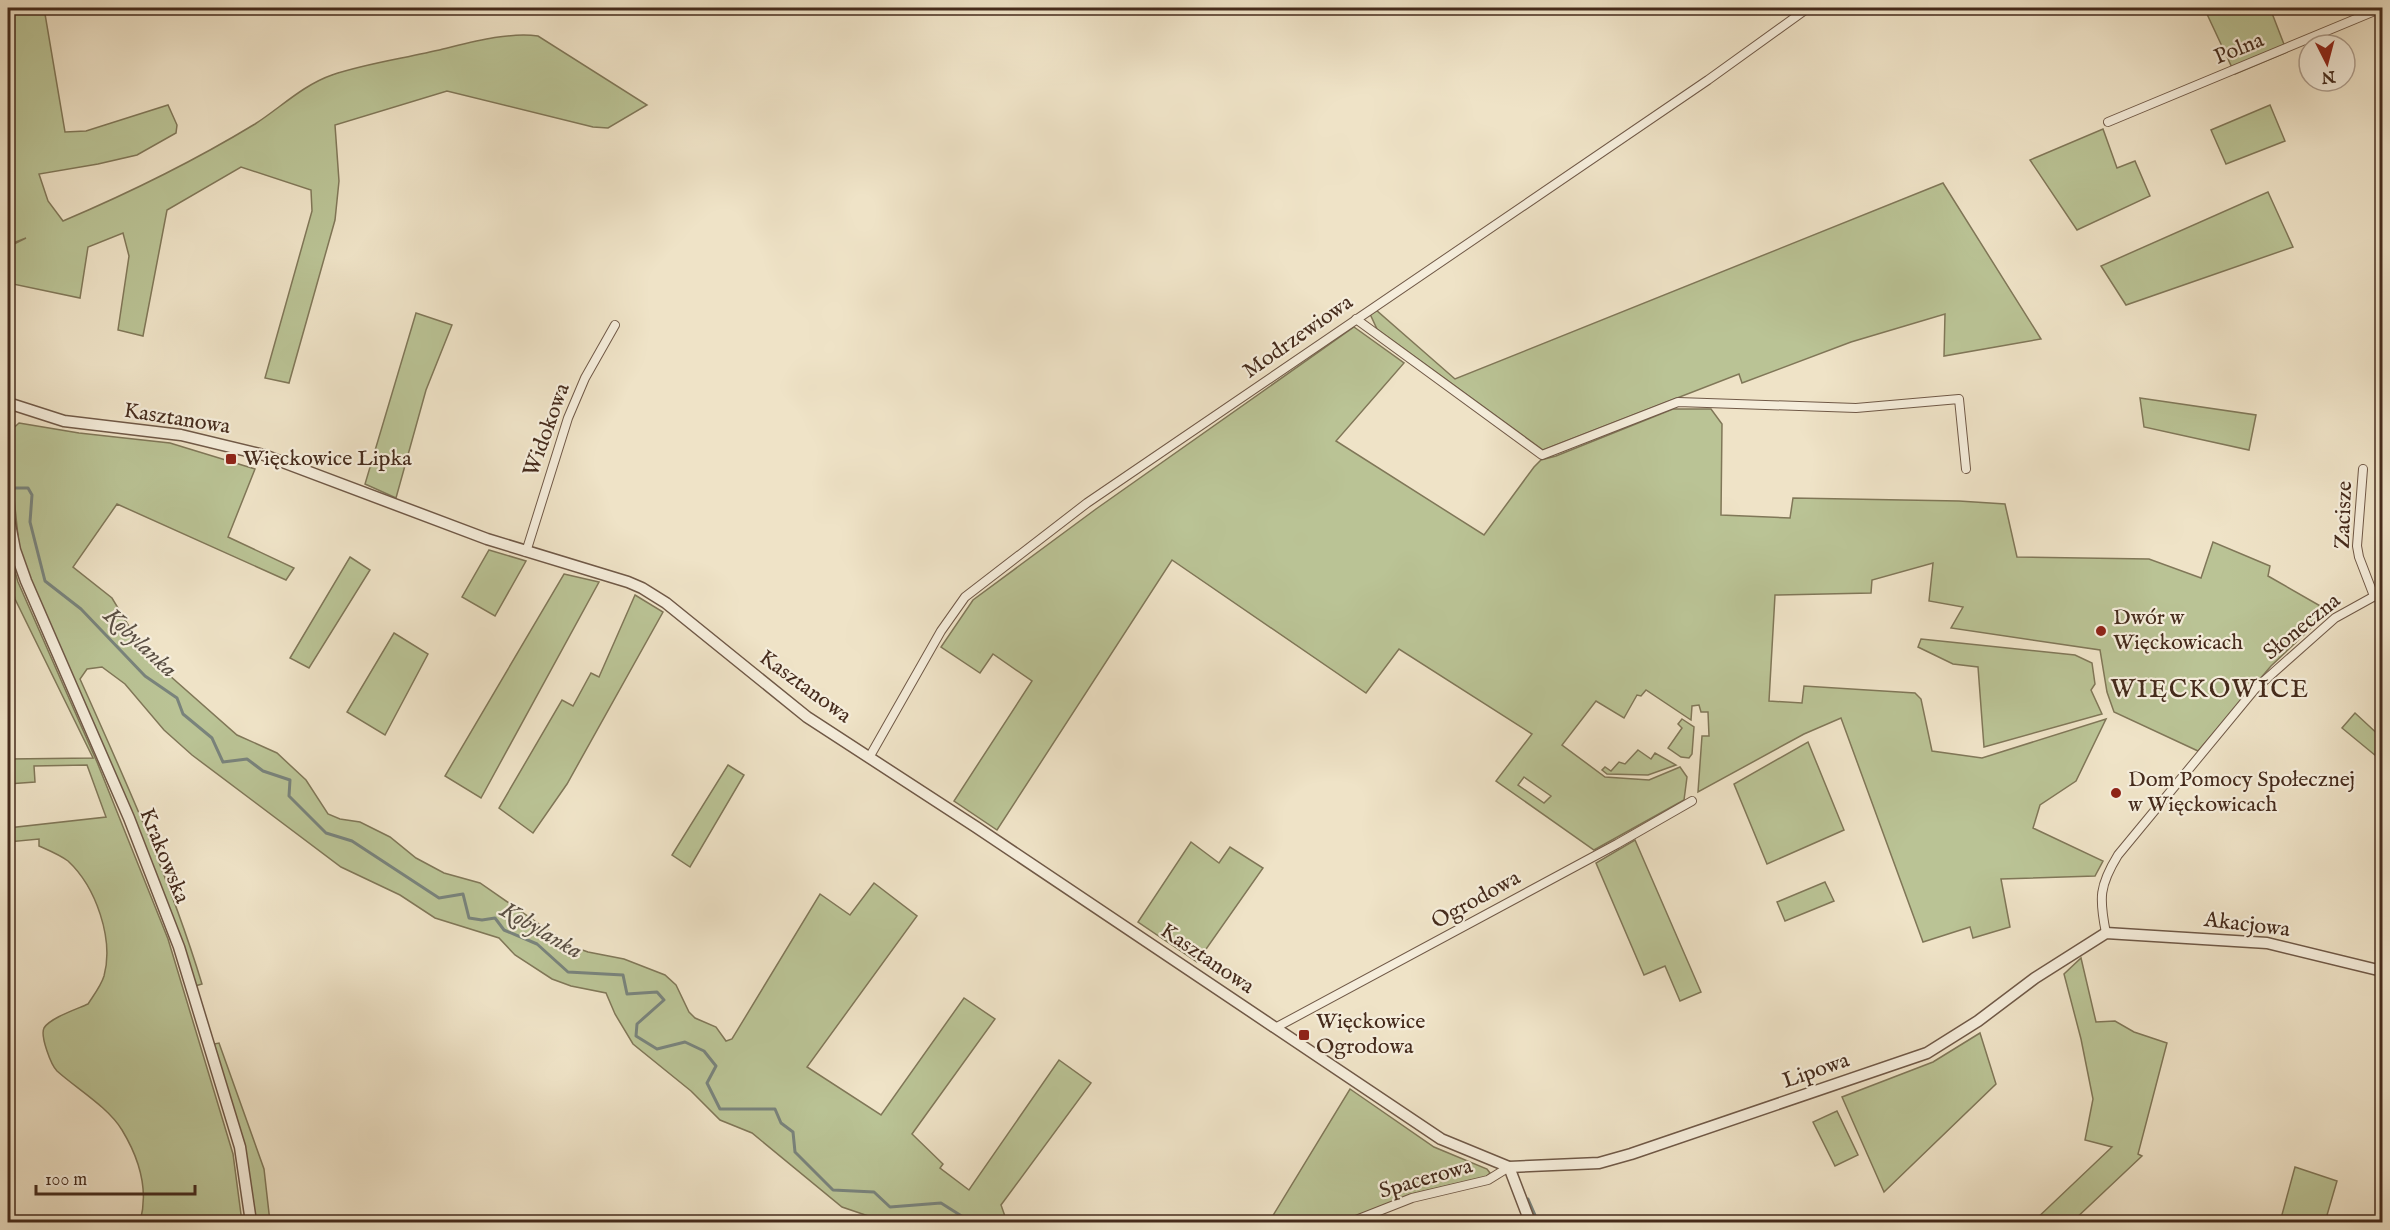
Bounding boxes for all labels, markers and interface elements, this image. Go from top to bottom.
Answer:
street label: Polna [2210,26,2268,72]
north arrow [2297,33,2357,93]
text: N [2320,65,2337,87]
street label: Modrzewiowa [1237,288,1359,385]
street label: Widokowa [517,379,577,481]
street label: Kasztanowa [122,397,233,441]
place label: Więckowice Lipka [243,445,412,473]
marker: Więckowice Lipka [224,452,238,466]
street label: Zacisze [2329,480,2359,550]
street label: Słoneczna [2258,587,2347,667]
water label: Kobylanka [96,600,184,685]
place label: Dwór w Więckowicach [2113,604,2243,657]
marker: Dwór w Więckowicach [2094,624,2108,638]
street label: Kasztanowa [753,644,857,730]
district label: WIĘCKOWICE [2110,673,2310,706]
place label: Dom Pomocy Społecznej w Więckowicach [2128,766,2355,819]
marker: Dom Pomocy Społecznej w Więckowicach [2109,786,2123,800]
street label: Krakowska [132,804,196,908]
street label: Ogrodowa [1427,864,1526,936]
water label: Kobylanka [493,895,588,967]
street label: Akacjowa [2201,906,2292,944]
street label: Kasztanowa [1155,917,1260,1001]
place label: Więckowice Ogrodowa [1316,1008,1425,1061]
marker: Więckowice Ogrodowa [1297,1028,1311,1042]
street label: Lipowa [1779,1046,1854,1095]
street label: Spacerowa [1376,1152,1476,1206]
scale bar [36,1158,195,1196]
text: 100 m [45,1169,87,1192]

